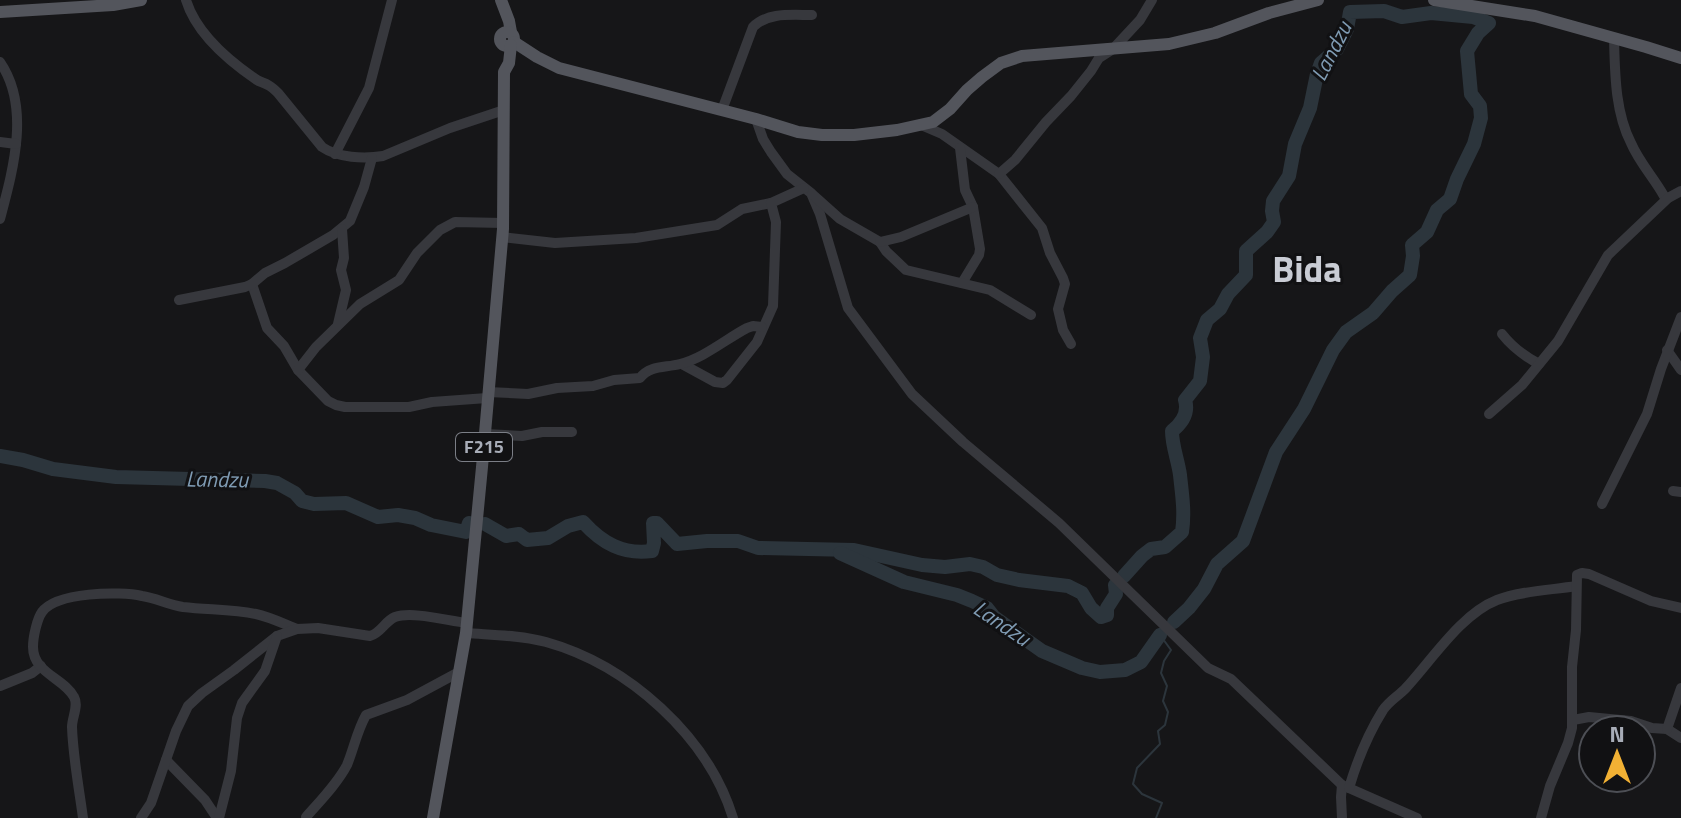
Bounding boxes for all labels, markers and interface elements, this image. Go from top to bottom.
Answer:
water label: Landzu [1302,14,1361,87]
district label: Bida [1272,241,1342,296]
road number: F215 [456,433,512,461]
water label: Landzu [185,461,251,497]
water label: Landzu [967,591,1039,656]
north arrow [1577,714,1657,794]
text: N [1609,717,1625,751]

